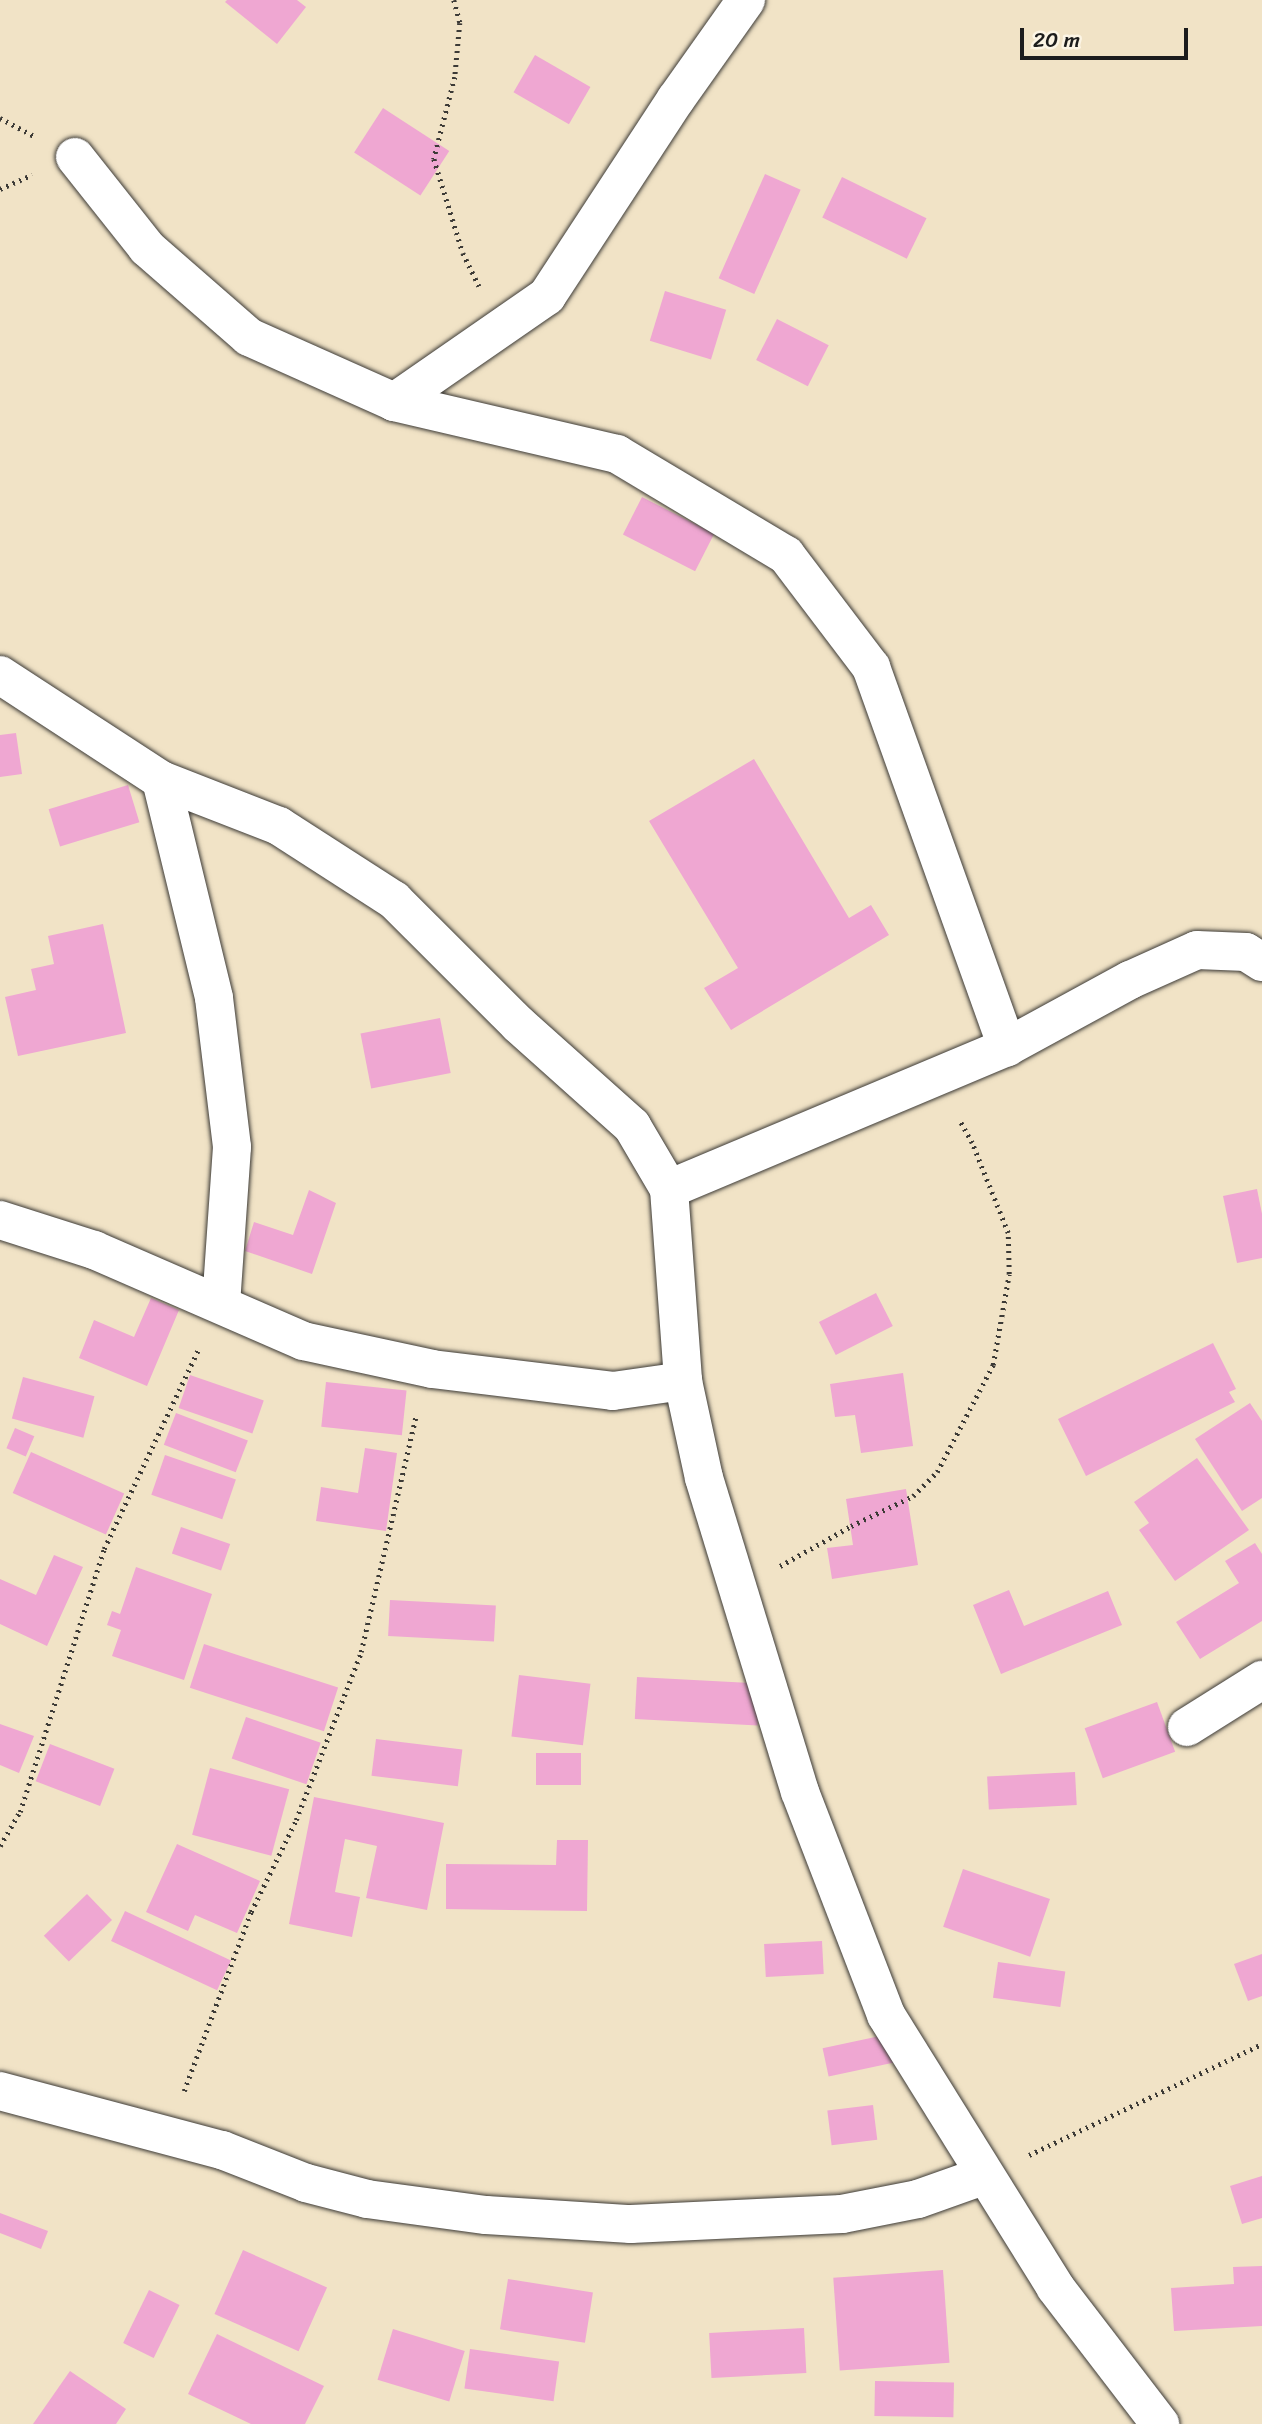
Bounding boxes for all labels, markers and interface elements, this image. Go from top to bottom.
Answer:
scale bar [1024,14,1192,58]
text: 20 m [1033,21,1080,59]

